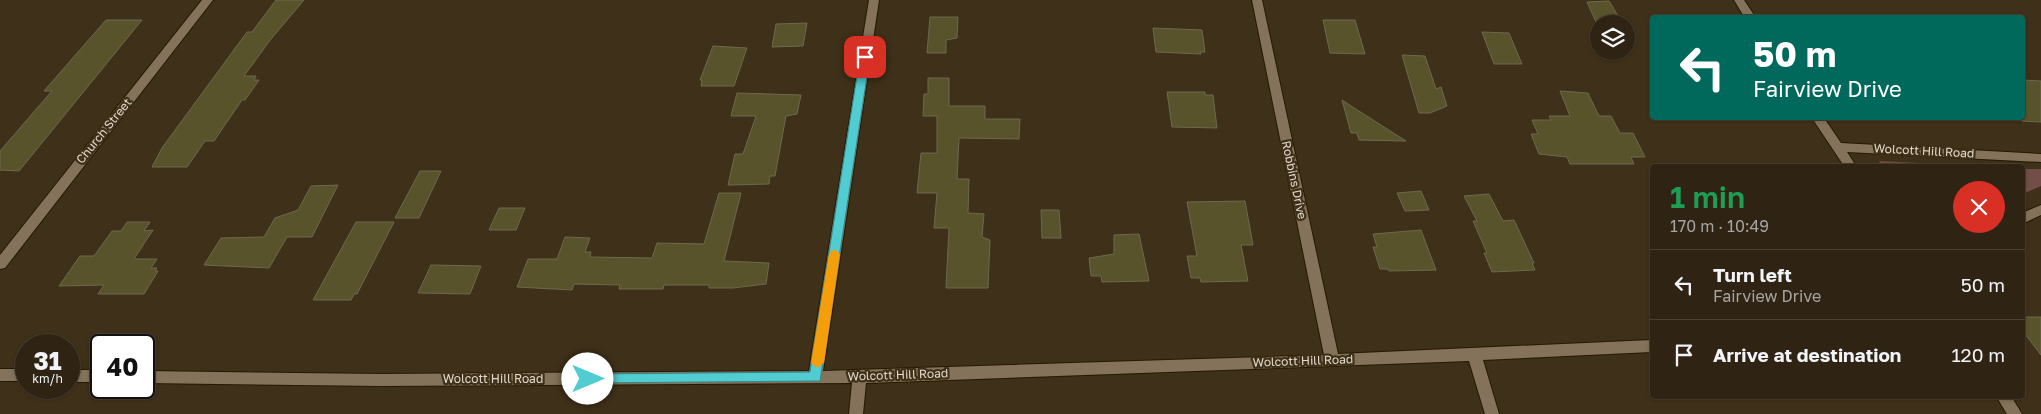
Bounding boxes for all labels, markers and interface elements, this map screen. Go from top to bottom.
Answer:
map controls [1590,15,1635,60]
button: layers [1590,15,1635,60]
text: 50 m [1753,33,1836,75]
icon: left [1670,35,1735,100]
pin [844,36,886,78]
icon: arrive [851,43,879,71]
text: Fairview Drive [1753,75,1902,102]
street label: Church Street [73,95,135,166]
street label: Robbins Drive [1279,139,1310,220]
street label: Wolcott Hill Road [1873,140,1975,161]
text: 1 min [1670,179,1745,215]
button: close [1953,181,2005,233]
text: 170 m · 10:49 [1670,216,1769,236]
text: Turn left [1713,263,1792,286]
icon: left [1670,271,1698,299]
text: 50 m [1961,273,2005,296]
text: Fairview Drive [1713,286,1821,306]
speed limit sign: 40 [90,334,155,399]
icon: arrive [1670,341,1698,369]
text: Arrive at destination [1713,343,1901,366]
text: 120 m [1951,343,2005,366]
text: 31 [33,345,62,376]
street label: Wolcott Hill Road [1252,351,1354,370]
position arrow [561,352,613,404]
street label: Wolcott Hill Road [847,365,949,384]
text: km/h [32,371,63,386]
street label: Wolcott Hill Road [443,371,543,386]

